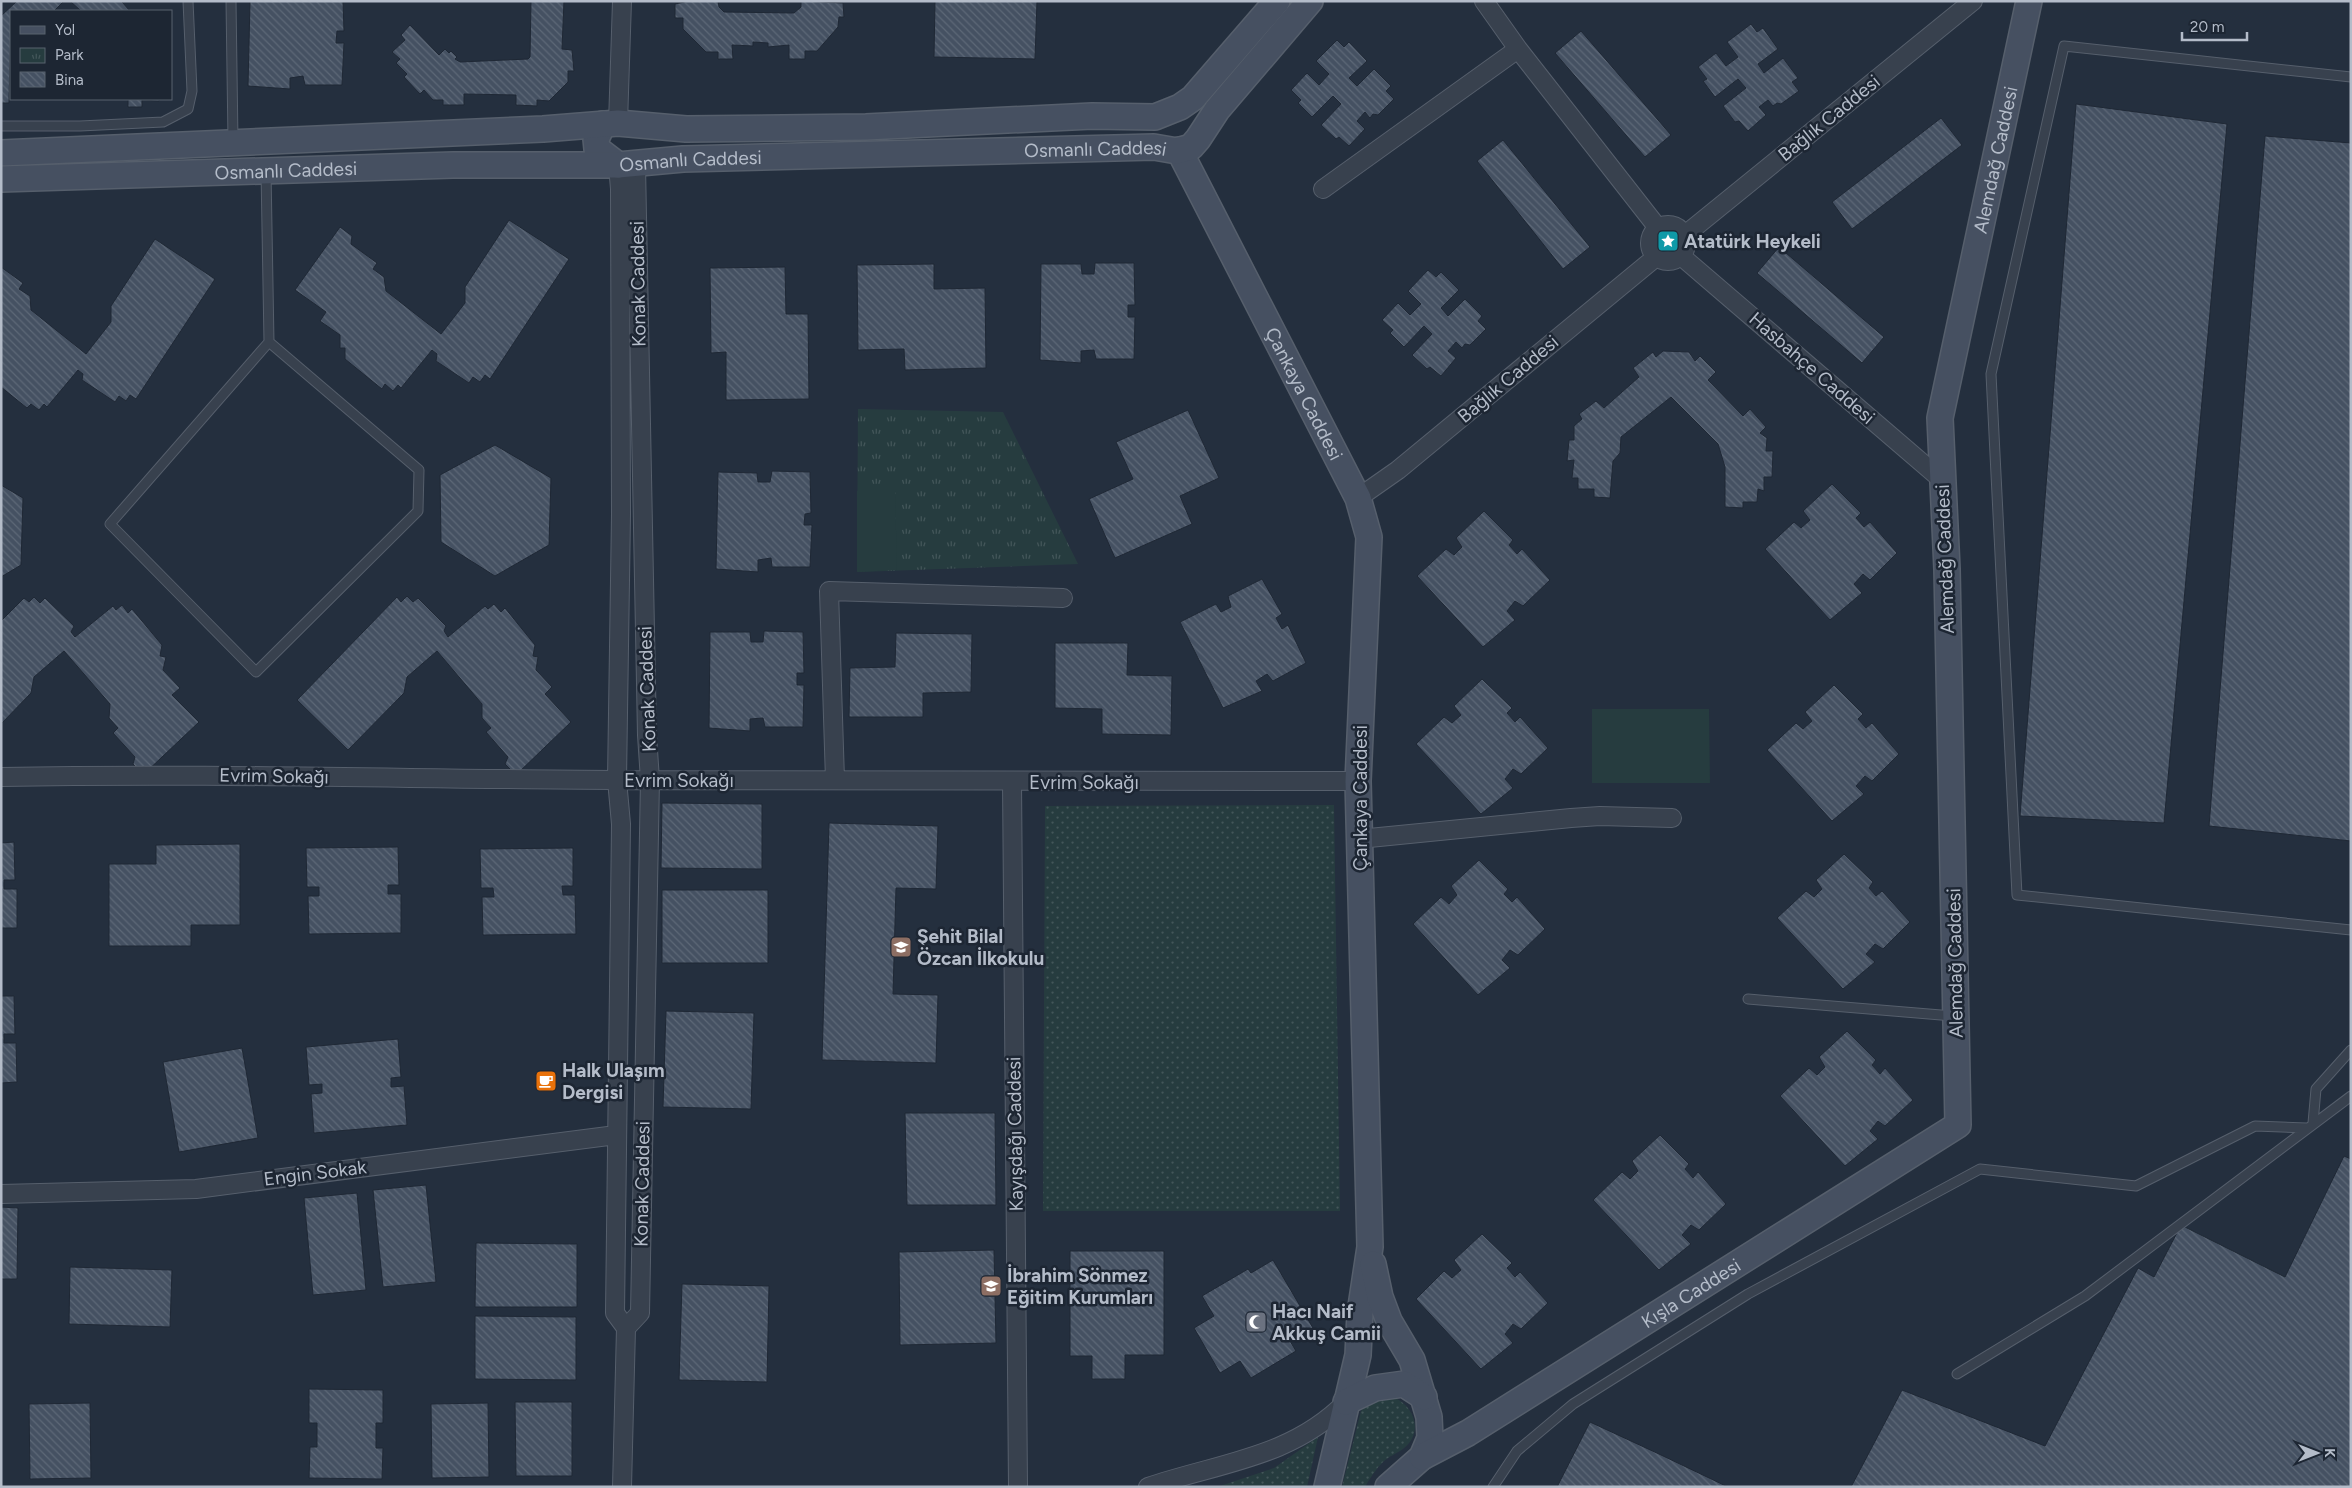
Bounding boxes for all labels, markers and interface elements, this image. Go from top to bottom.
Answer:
legend [10,10,172,100]
scale bar [2182,10,2247,42]
text: 20 m [2190,18,2224,36]
text: Yol [55,21,75,39]
text: Park [55,46,84,64]
street label: Bağlık Caddesi [1773,70,1885,166]
text: Bina [55,71,84,89]
street label: Alemdağ Caddesi [1968,84,2022,235]
street label: Osmanlı Caddesi [1024,136,1169,162]
street label: Osmanlı Caddesi [618,145,762,176]
street label: Osmanlı Caddesi [214,156,358,184]
street label: Konak Caddesi [625,221,651,347]
place icon: Atatürk Heykeli [1656,229,1680,253]
place label: Atatürk Heykeli [1684,230,1821,253]
street label: Hasbahçe Caddesi [1744,307,1880,429]
street label: Çankaya Caddesi [1261,323,1348,464]
street label: Bağlık Caddesi [1453,330,1563,428]
street label: Alemdağ Caddesi [1931,484,1959,634]
street label: Konak Caddesi [633,626,661,752]
street label: Çankaya Caddesi [1349,725,1372,871]
street label: Evrim Sokağı [219,764,329,788]
street label: Evrim Sokağı [624,769,734,792]
street label: Evrim Sokağı [1029,771,1139,794]
street label: Alemdağ Caddesi [1942,888,1968,1038]
place label: Şehit Bilal Özcan İlkokulu [917,925,1044,970]
school or university icon: Şehit Bilal Özcan İlkokulu [889,935,913,959]
street label: Kayışdağı Caddesi [1002,1056,1028,1212]
place label: Halk Ulaşım Dergisi [562,1059,665,1104]
cafe icon: Halk Ulaşım Dergisi [534,1069,558,1093]
street label: Konak Caddesi [629,1121,655,1247]
street label: Engin Sokak [262,1155,368,1191]
street label: Kışla Caddesi [1637,1253,1745,1333]
place label: İbrahim Sönmez Eğitim Kurumları [1007,1264,1153,1309]
school or university icon: İbrahim Sönmez Eğitim Kurumları [979,1274,1003,1298]
place label: Hacı Naif Akkuş Camii [1272,1300,1381,1345]
mosque icon: Hacı Naif Akkuş Camii [1244,1310,1268,1334]
north arrow [2292,1428,2342,1478]
text: K [2321,1448,2338,1458]

